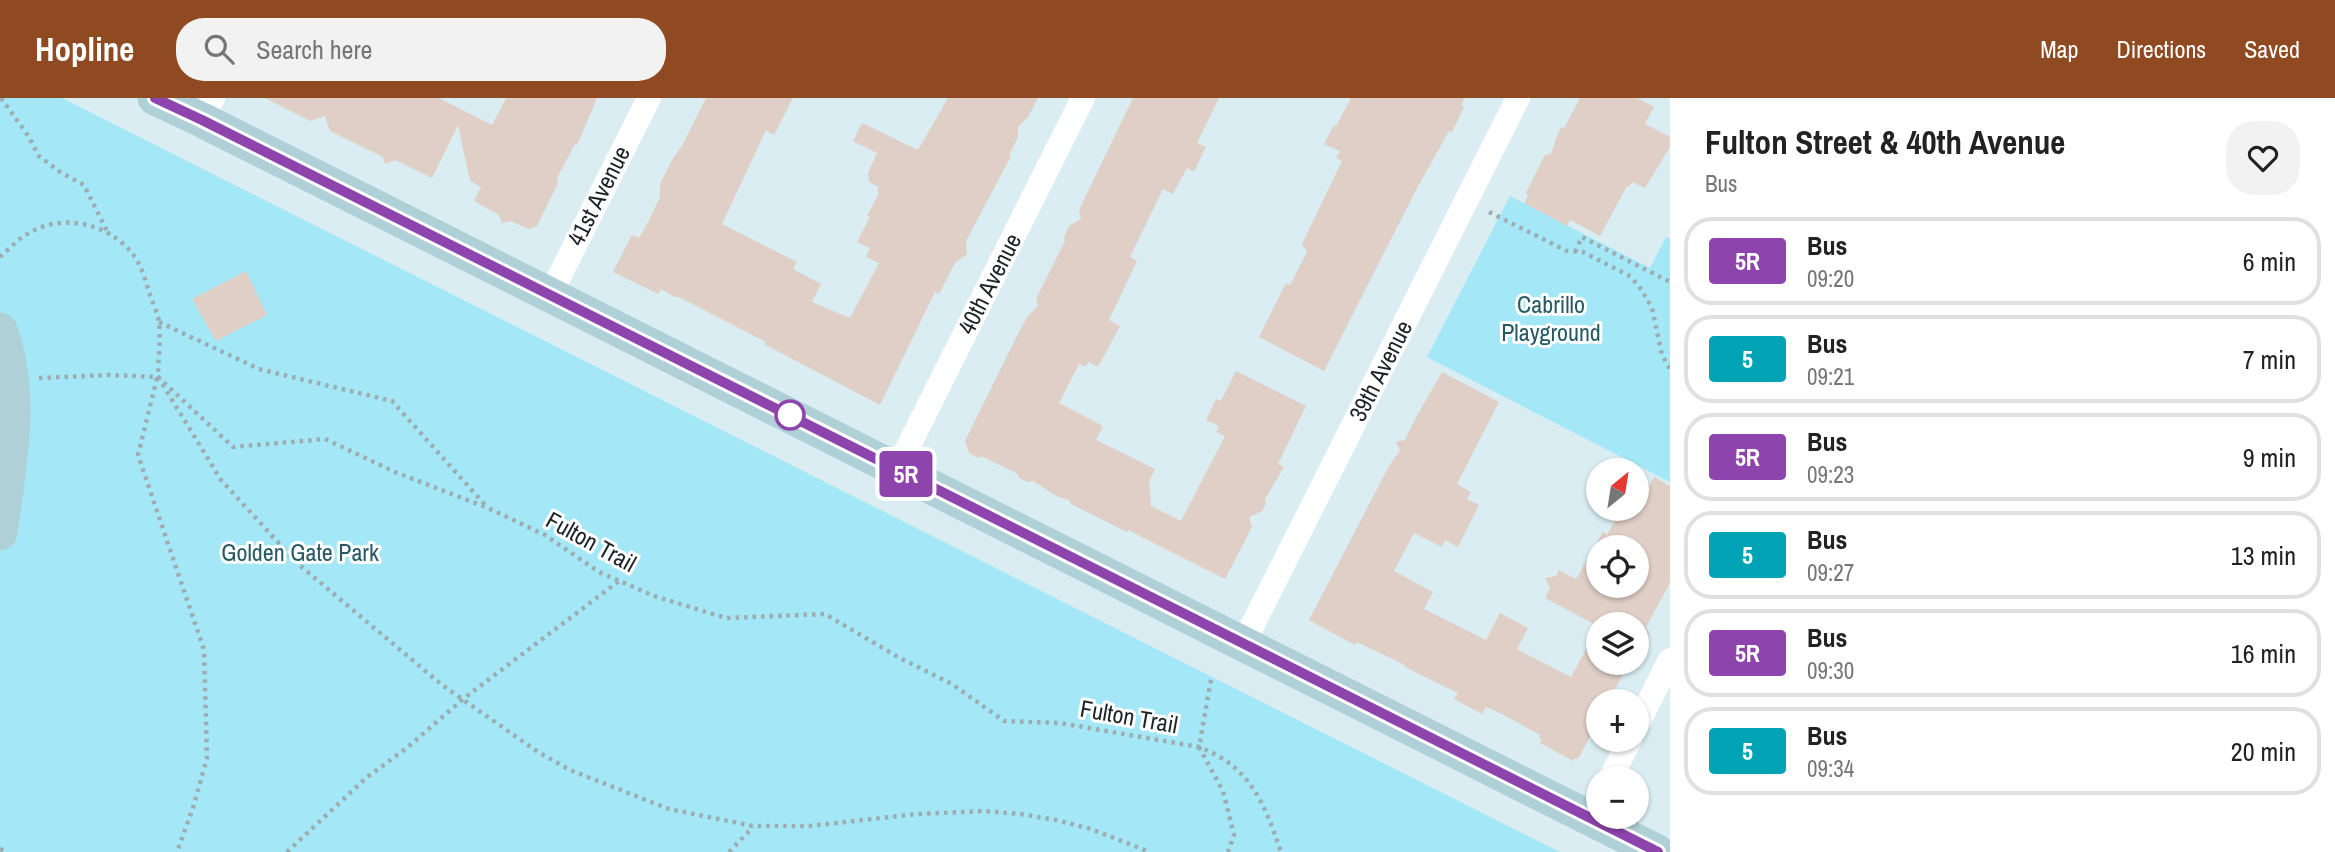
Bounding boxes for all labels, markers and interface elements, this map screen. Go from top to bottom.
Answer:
search box [176,18,666,81]
text: Hopline [35,27,134,71]
icon: search [200,30,238,68]
text: Search here [256,32,372,67]
text: Map [2040,33,2078,65]
text: Directions [2116,33,2206,65]
text: Saved [2244,33,2300,65]
text: Fulton Street & 40th Avenue [1705,120,2065,164]
button: heart [2226,121,2300,195]
street label: 41st Avenue [559,140,637,251]
text: Bus [1705,168,1738,199]
street label: 40th Avenue [950,228,1028,339]
text: Bus [1807,228,1847,263]
text: 6 min [2243,244,2296,279]
text: 5R [1735,245,1760,277]
text: 09:20 [1807,263,1854,294]
park label: Cabrillo Playground [1501,288,1601,348]
street label: 39th Avenue [1341,315,1419,426]
text: Bus [1807,326,1847,361]
text: 7 min [2243,342,2296,377]
text: 5 [1742,343,1753,375]
text: 09:21 [1807,361,1854,392]
unlabelled marker [775,400,805,430]
text: Bus [1807,424,1847,459]
text: 9 min [2243,440,2296,475]
text: 5R [1735,441,1760,473]
line badge: 5R [874,451,937,497]
text: 5R [893,458,919,490]
north arrow [1586,458,1648,522]
map controls [1586,458,1649,829]
text: 09:23 [1807,459,1854,490]
street label: Fulton Trail [541,503,642,579]
text: Bus [1807,522,1847,557]
button: locate [1586,535,1649,598]
park label: Golden Gate Park [221,536,379,568]
text: 13 min [2231,538,2296,573]
text: 5 [1742,539,1753,571]
text: 09:27 [1807,557,1854,588]
button: layers [1586,612,1649,675]
text: Bus [1807,620,1847,655]
text: 16 min [2231,636,2296,671]
text: 5R [1735,637,1760,669]
text: 09:30 [1807,655,1854,686]
button: + [1586,689,1649,752]
street label: Fulton Trail [1078,692,1180,740]
text: Bus [1807,718,1847,753]
text: 20 min [2231,734,2296,769]
text: 5 [1742,735,1753,767]
text: 09:34 [1807,753,1854,784]
button: − [1586,766,1649,829]

